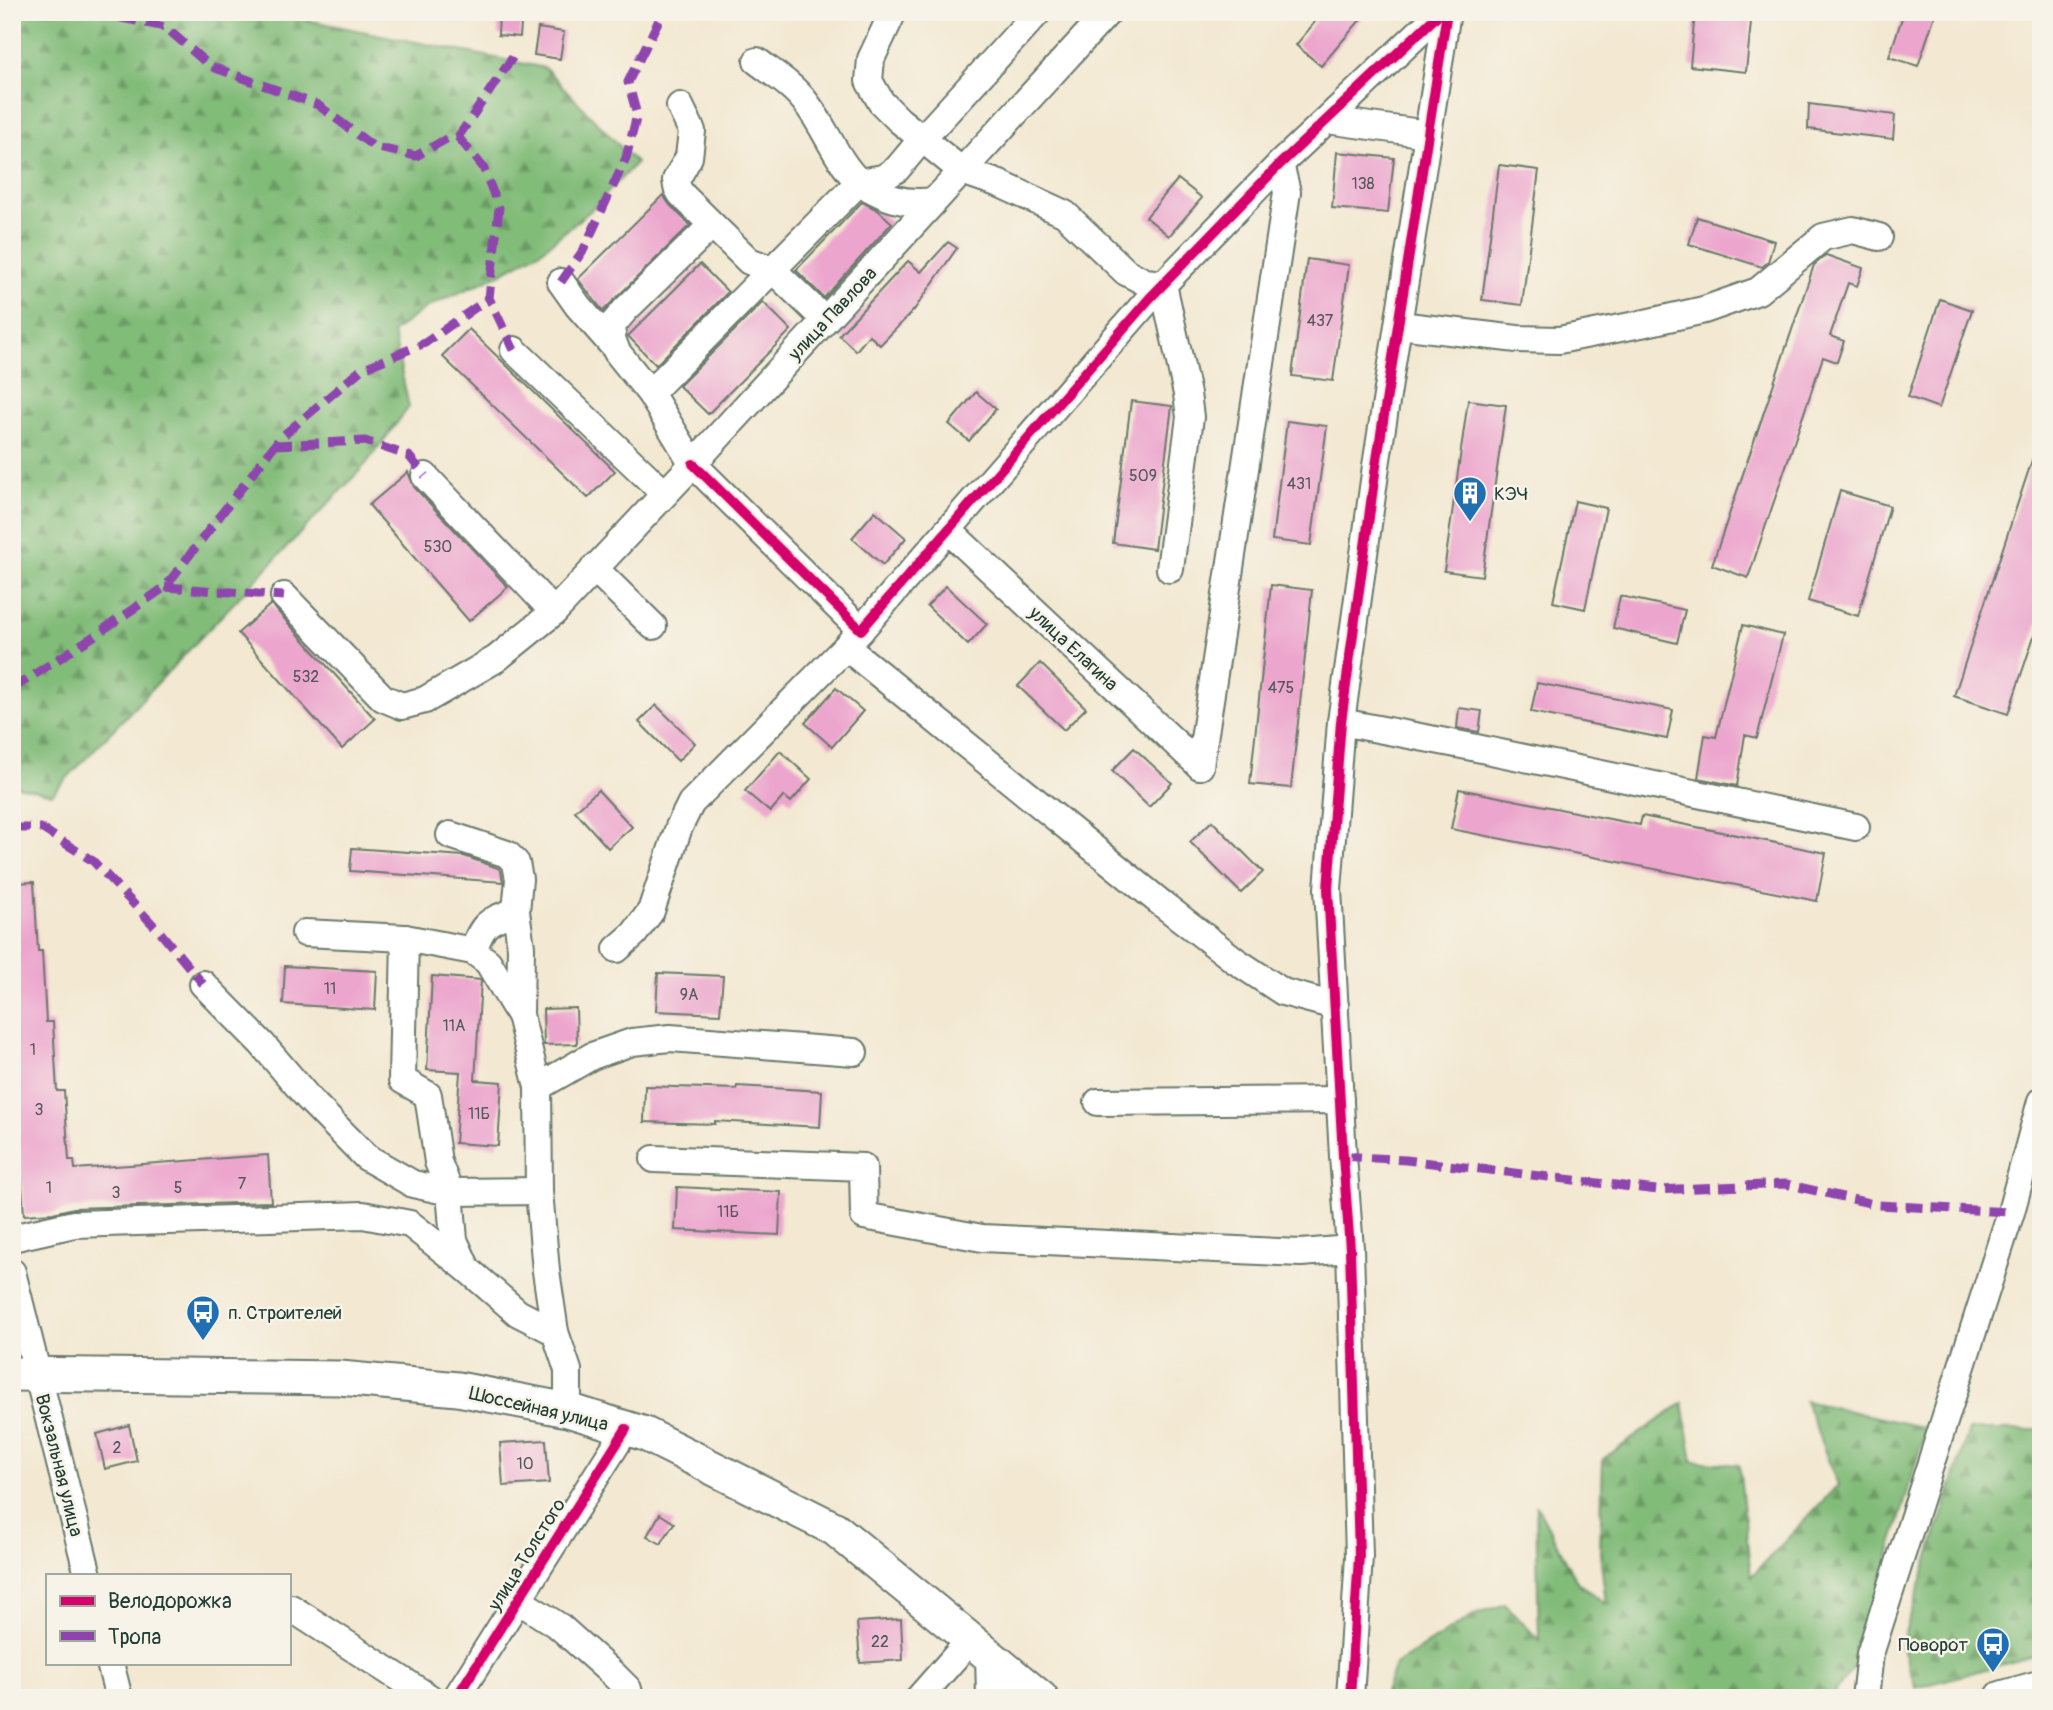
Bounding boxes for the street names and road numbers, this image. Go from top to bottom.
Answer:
street label: улица Павлова [783,262,882,366]
street label: улица Елагина [1023,601,1123,696]
street label: Шоссейная улица [467,1381,611,1437]
street label: Вокзальная улица [30,1391,88,1539]
street label: улица Толстого [482,1494,571,1616]

